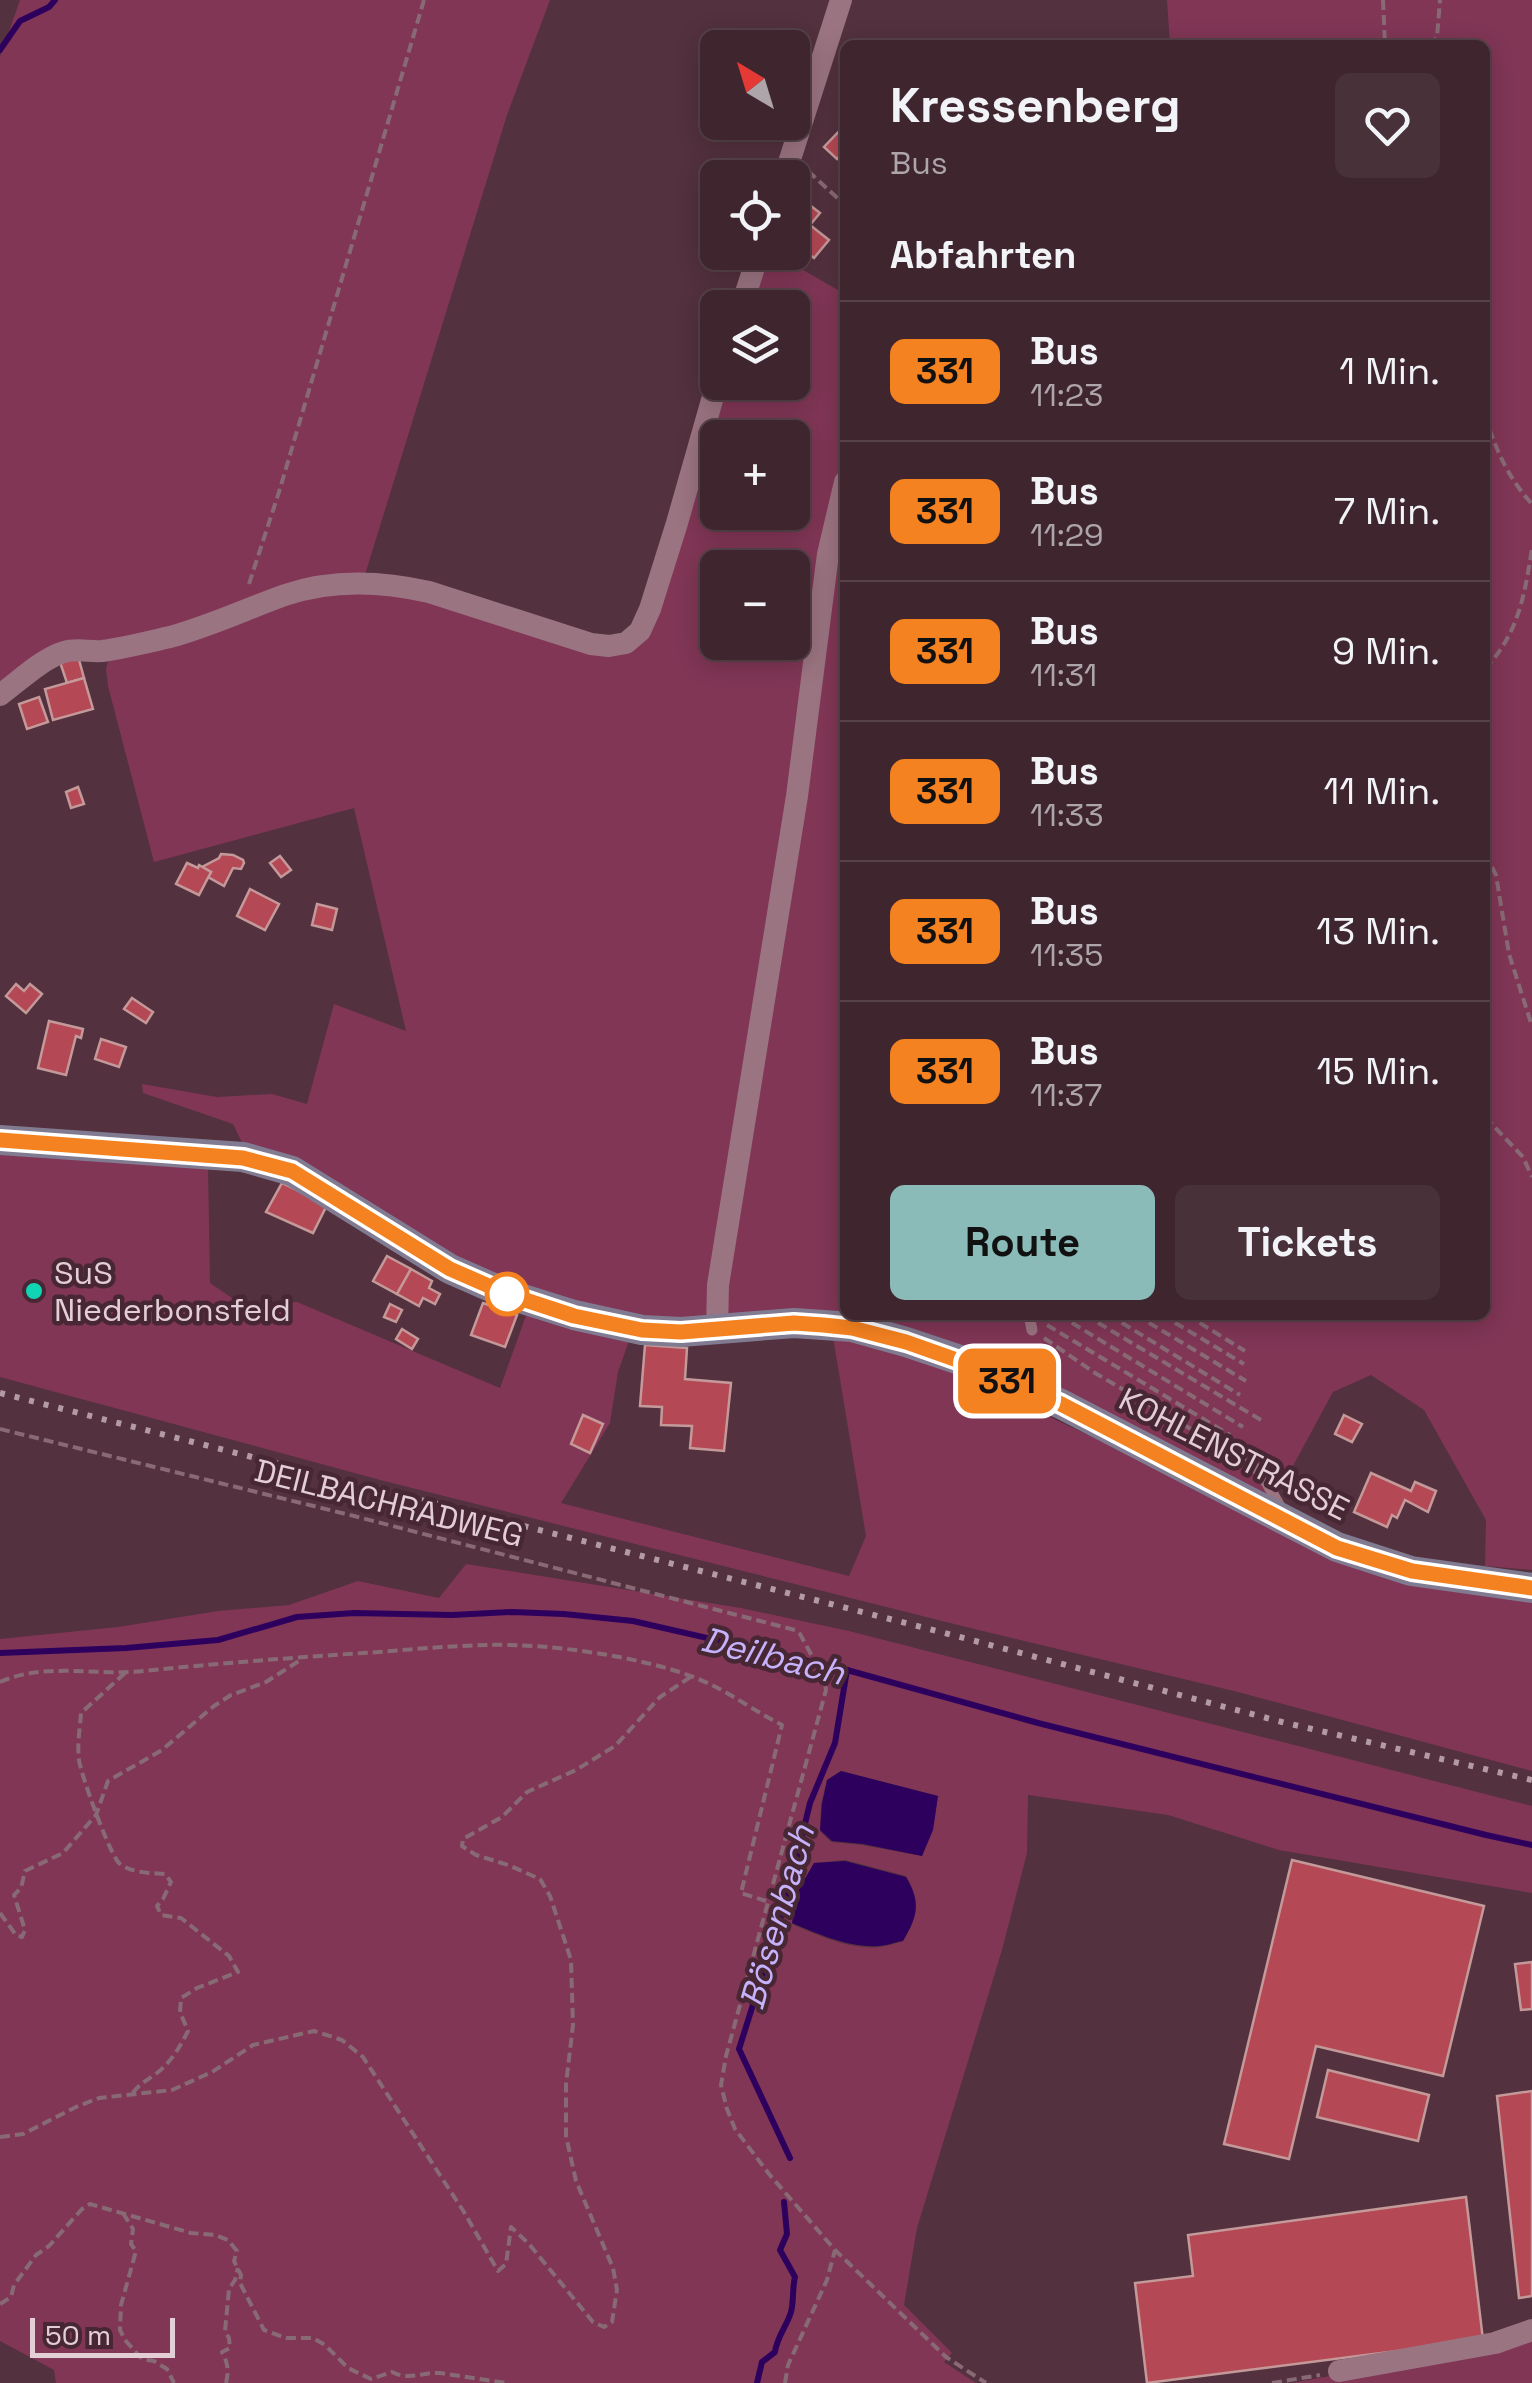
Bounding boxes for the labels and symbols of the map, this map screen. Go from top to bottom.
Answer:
north arrow [700,30,810,140]
place label: SuS Niederbonsfeld [54,1253,291,1330]
unlabelled marker [486,1273,528,1315]
marker: SuS Niederbonsfeld [23,1280,45,1302]
line badge: 331 [950,1348,1064,1414]
street label: KOHLENSTRASSE [1112,1379,1356,1529]
street label: DEILBACHRADWEG [251,1450,527,1556]
water label: Deilbach [697,1617,850,1695]
water label: Bösenbach [730,1819,824,2014]
scale bar [30,2313,175,2358]

